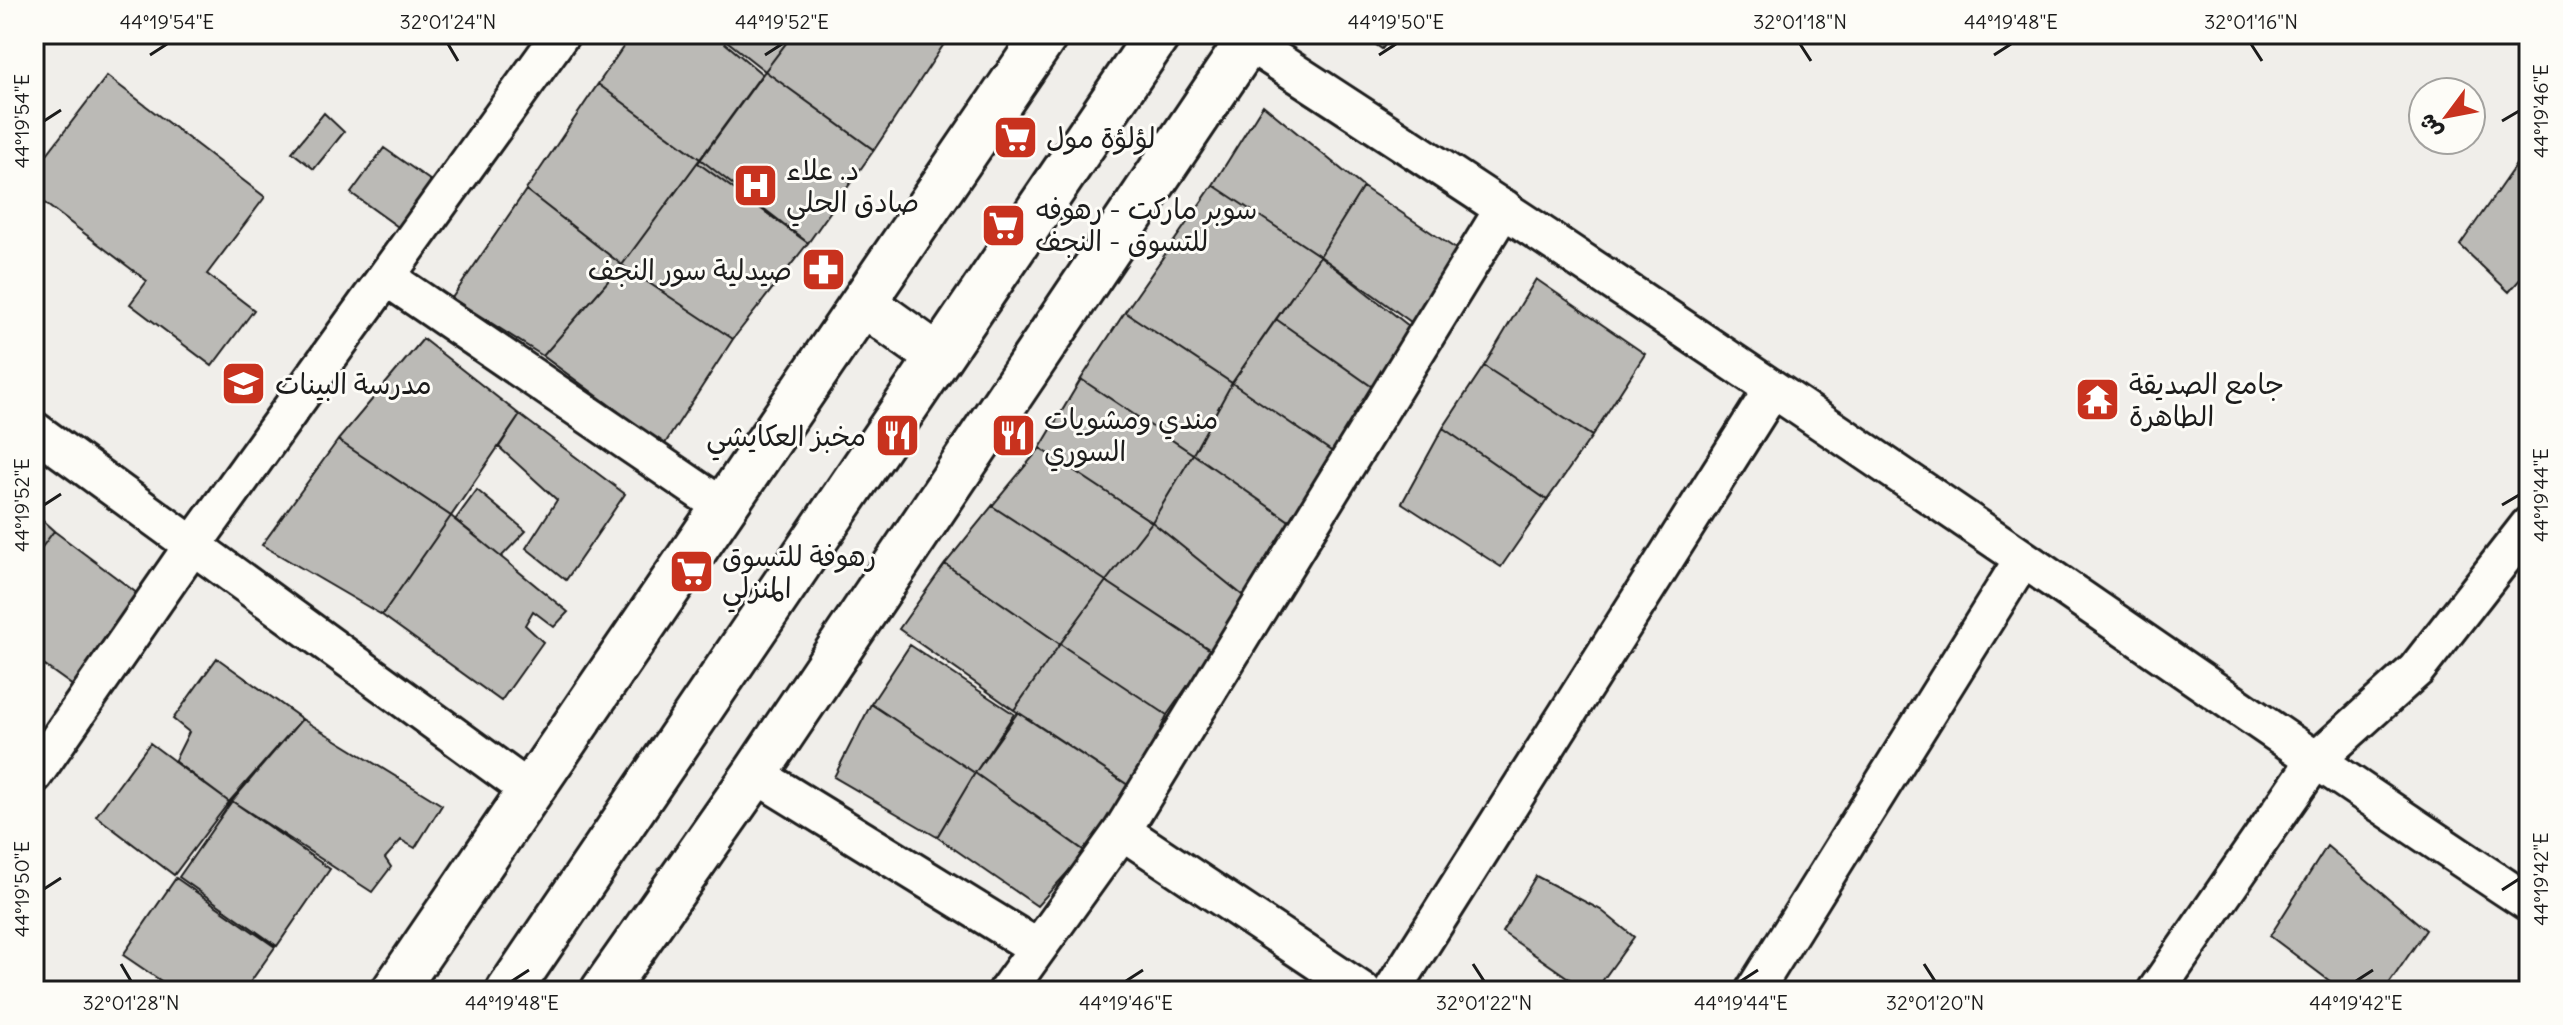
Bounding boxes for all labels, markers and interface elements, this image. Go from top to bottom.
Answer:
text: 44°19'54"E [120,9,214,34]
text: 32°01'24"N [400,9,496,34]
text: 44°19'52"E [735,9,829,34]
text: 44°19'50"E [1348,9,1444,34]
text: 32°01'18"N [1753,9,1847,34]
text: 44°19'48"E [1964,9,2058,34]
text: 32°01'16"N [2204,9,2298,34]
text: 44°19'46"E [2528,64,2553,158]
text: 44°19'54"E [9,74,34,168]
north arrow [2407,76,2487,156]
text: ش [2412,109,2448,144]
supermarket icon: لؤلؤة مول [991,114,1039,162]
place label: لؤلؤة مول [1046,120,1156,156]
place label: د. علاء صادق الحلي [786,152,919,227]
hospital icon: د. علاء صادق الحلي [731,162,779,210]
place label: سوبر ماركت - رهوفه للتسوق - النجف [1035,191,1257,260]
supermarket icon: سوبر ماركت - رهوفه للتسوق - النجف [980,201,1028,249]
pharmacy icon: صيدلية سور النجف [799,246,847,294]
place label: صيدلية سور النجف [588,252,792,288]
school or university icon: مدرسة البينات [220,360,268,408]
place label: مدرسة البينات [275,366,432,402]
place label: جامع الصديقة الطاهرة [2129,366,2284,434]
temple icon: جامع الصديقة الطاهرة [2074,376,2122,424]
place label: مندي ومشويات السوري [1044,401,1218,472]
restaurant icon: مندي ومشويات السوري [989,411,1037,459]
restaurant icon: مخبز العكايشي [873,412,921,460]
place label: مخبز العكايشي [706,418,866,461]
text: 44°19'44"E [2528,448,2553,542]
text: 44°19'52"E [9,458,34,552]
place label: رهوفة للتسوق المنزلي [722,538,876,613]
supermarket icon: رهوفة للتسوق المنزلي [667,548,715,596]
text: 44°19'42"E [2528,832,2553,926]
text: 44°19'50"E [9,841,34,937]
text: 32°01'28"N [82,990,180,1015]
text: 44°19'48"E [465,990,559,1015]
text: 44°19'46"E [1079,990,1173,1015]
text: 32°01'22"N [1436,990,1532,1015]
text: 44°19'44"E [1694,990,1788,1015]
text: 32°01'20"N [1886,990,1984,1015]
text: 44°19'42"E [2309,990,2403,1015]

